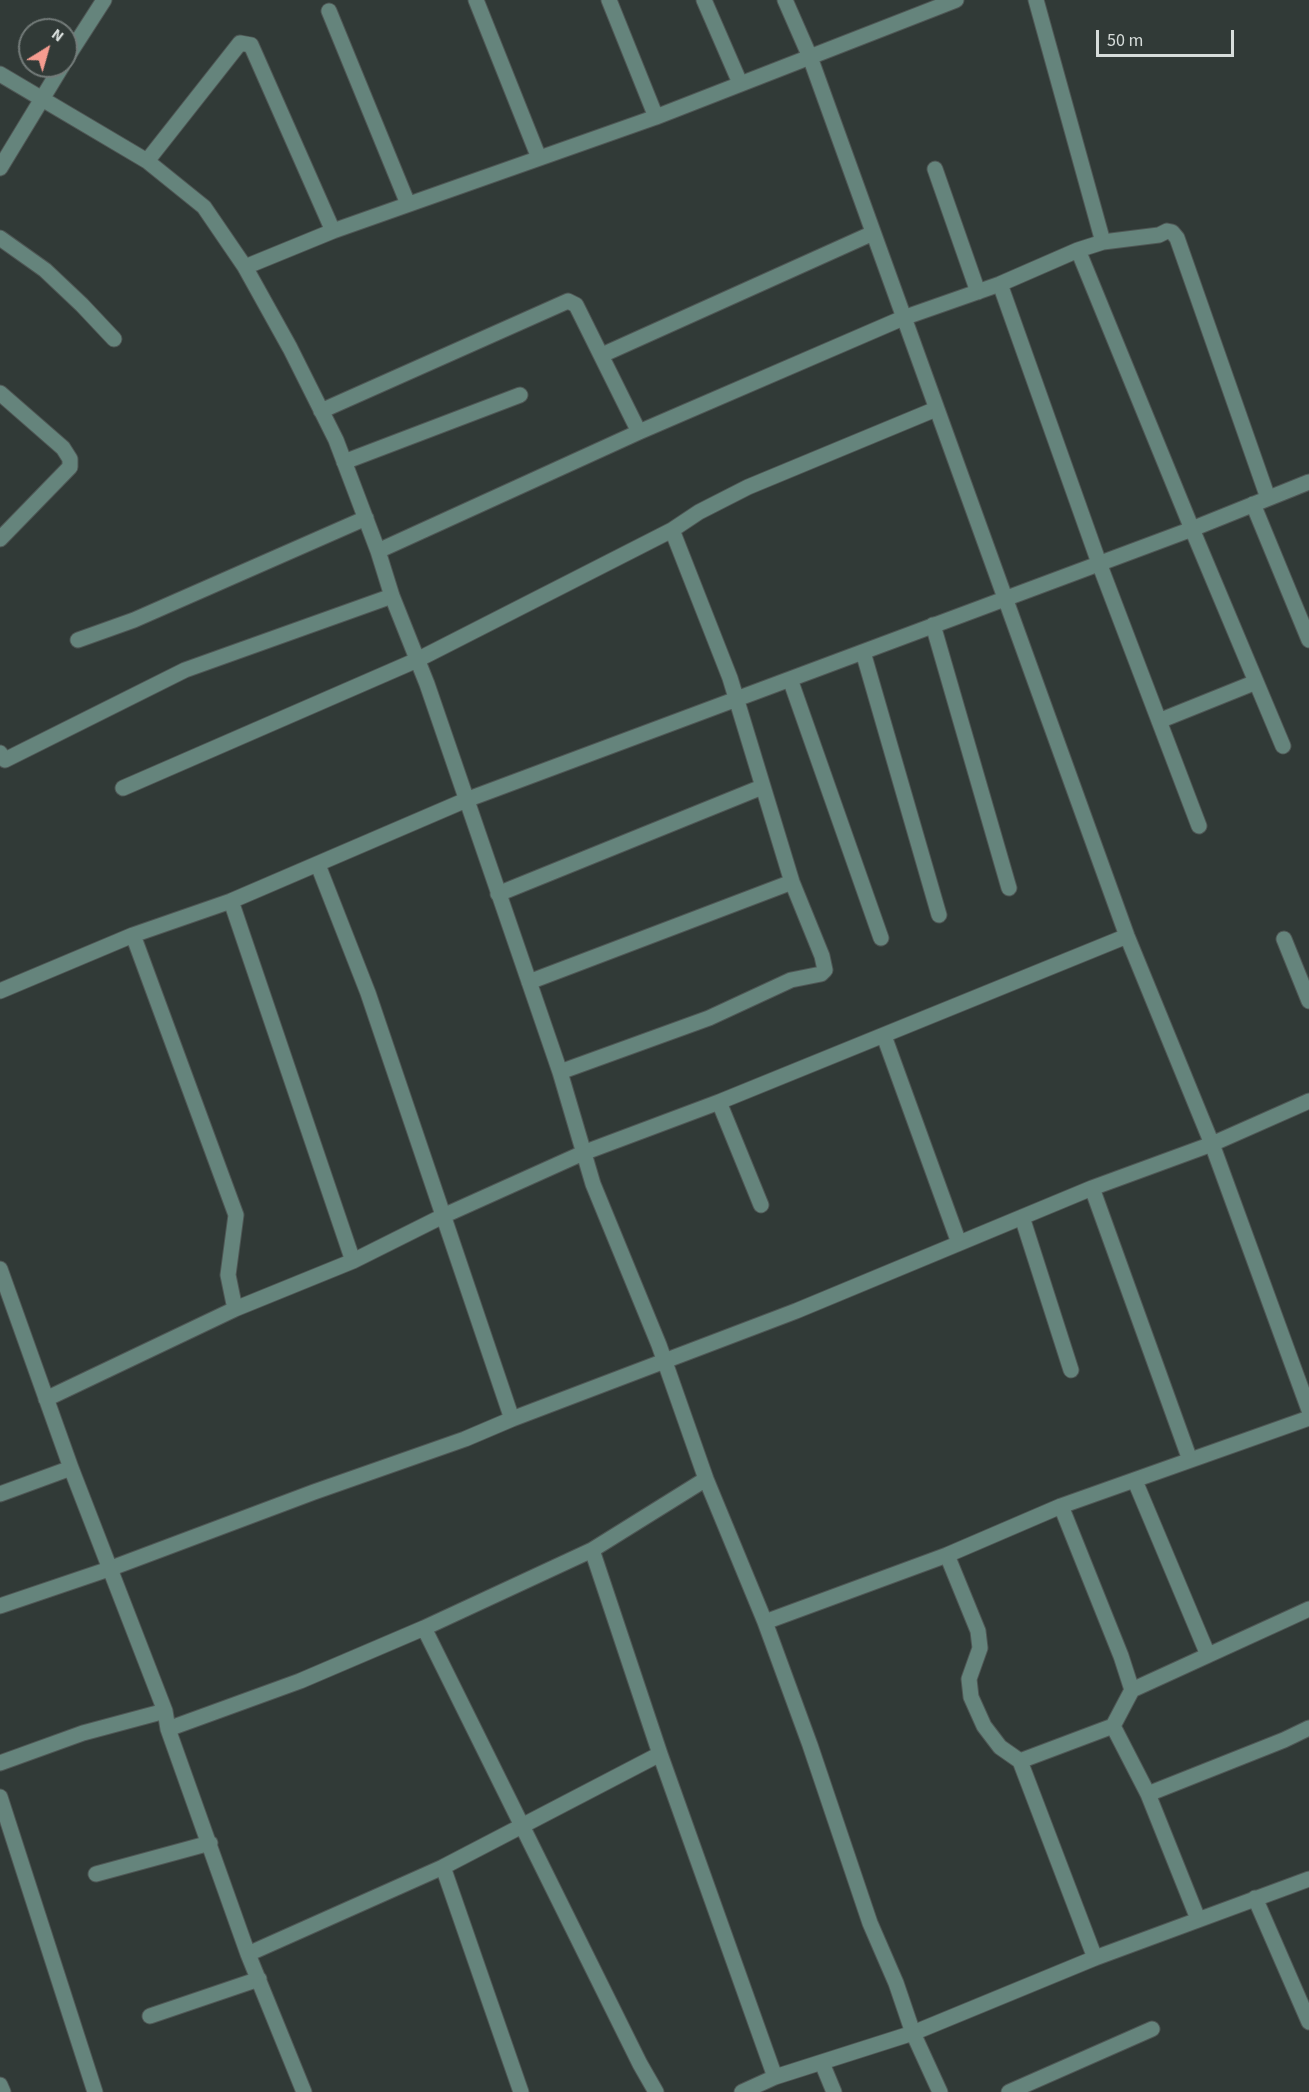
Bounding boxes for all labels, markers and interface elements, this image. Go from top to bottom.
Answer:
north arrow [18,18,78,78]
scale bar [1099,18,1237,56]
text: N [47,23,68,47]
text: 50 m [1107,28,1143,53]

